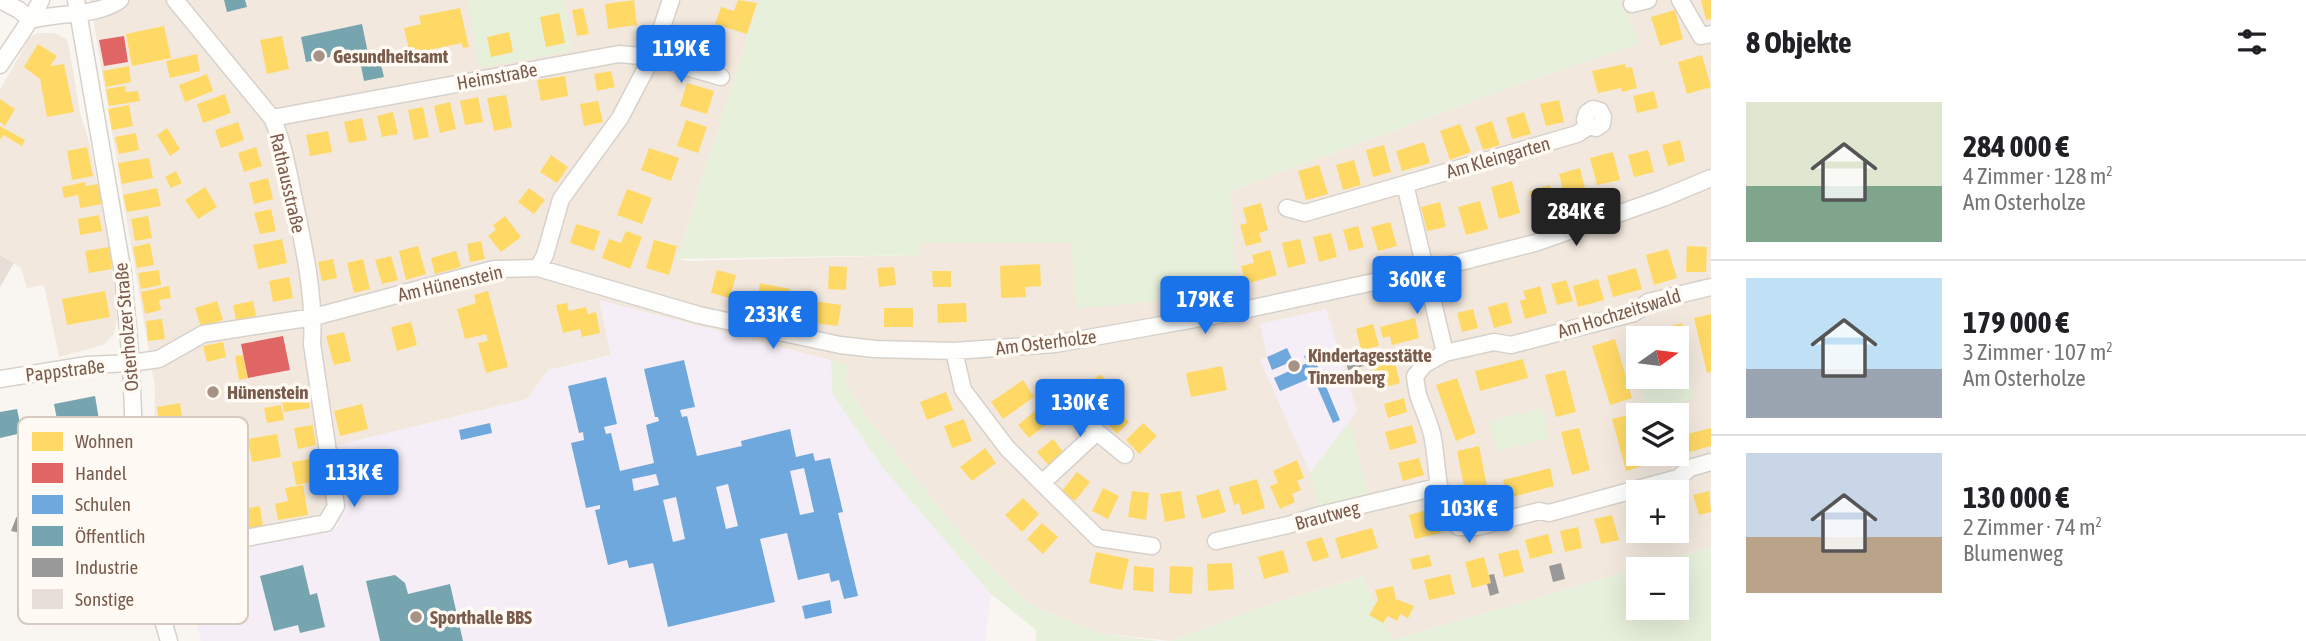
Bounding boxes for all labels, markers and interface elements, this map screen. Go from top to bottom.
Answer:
icon: filters [2233,23,2271,61]
pin: 119K € [624,25,738,85]
text: 8 Objekte [1746,25,1852,59]
text: 119K € [652,35,710,61]
place label: Gesundheitsamt [333,45,449,67]
marker: Gesundheitsamt [311,48,327,64]
street label: Heimstraße [455,58,539,94]
text: 284 000 € [1963,129,2069,163]
icon: home [1802,130,1886,214]
street label: Rathausstraße [266,131,310,235]
street label: Am Kleingarten [1443,132,1553,182]
text: 4 Zimmer · 128 m² [1963,163,2113,189]
pin: 284K € [1519,188,1633,248]
text: Am Osterholze [1963,189,2086,215]
text: 284K € [1547,198,1605,224]
pin: 360K € [1360,256,1474,316]
street label: Am Hünenstein [395,260,505,306]
street label: Osterholzer Straße [109,262,143,392]
text: 360K € [1388,266,1446,292]
pin: 179K € [1148,276,1262,336]
street label: Am Hochzeitswald [1555,284,1683,342]
text: 179K € [1176,286,1234,312]
pin: 233K € [716,292,830,351]
text: 233K € [744,301,802,327]
text: 179 000 € [1963,305,2069,339]
icon: home [1802,306,1886,390]
street label: Am Osterholze [994,325,1098,359]
north arrow [1626,326,1689,388]
map controls [1626,326,1689,620]
text: 3 Zimmer · 107 m² [1963,339,2113,365]
place label: Kindertagesstätte Tinzenberg [1308,344,1432,388]
street label: Pappstraße [24,354,106,386]
marker: Kindertagesstätte Tinzenberg [1286,358,1302,374]
text: Am Osterholze [1963,365,2086,391]
pin: 130K € [1023,380,1137,439]
place label: Hünenstein [227,381,308,403]
marker: Hünenstein [205,384,221,400]
text: 130K € [1051,389,1109,415]
button: layers [1626,403,1689,466]
legend [18,417,248,624]
text: Wohnen [75,430,133,452]
pin: 113K € [297,449,411,509]
text: 113K € [325,459,383,485]
text: Handel [75,462,127,484]
button: + [1626,480,1689,543]
text: 130 000 € [1963,480,2069,514]
icon: home [1802,481,1886,565]
pin: 103K € [1412,486,1526,545]
text: Schulen [75,493,131,515]
text: 103K € [1440,495,1498,521]
street label: Brautweg [1292,496,1362,534]
text: 2 Zimmer · 74 m² [1963,514,2102,540]
text: Öffentlich [75,525,145,547]
text: Blumenweg [1963,540,2063,566]
text: Industrie [75,556,138,578]
button: − [1626,557,1689,620]
text: Sonstige [75,588,134,610]
place label: Sporthalle BBS [430,606,532,628]
marker: Sporthalle BBS [408,609,424,625]

